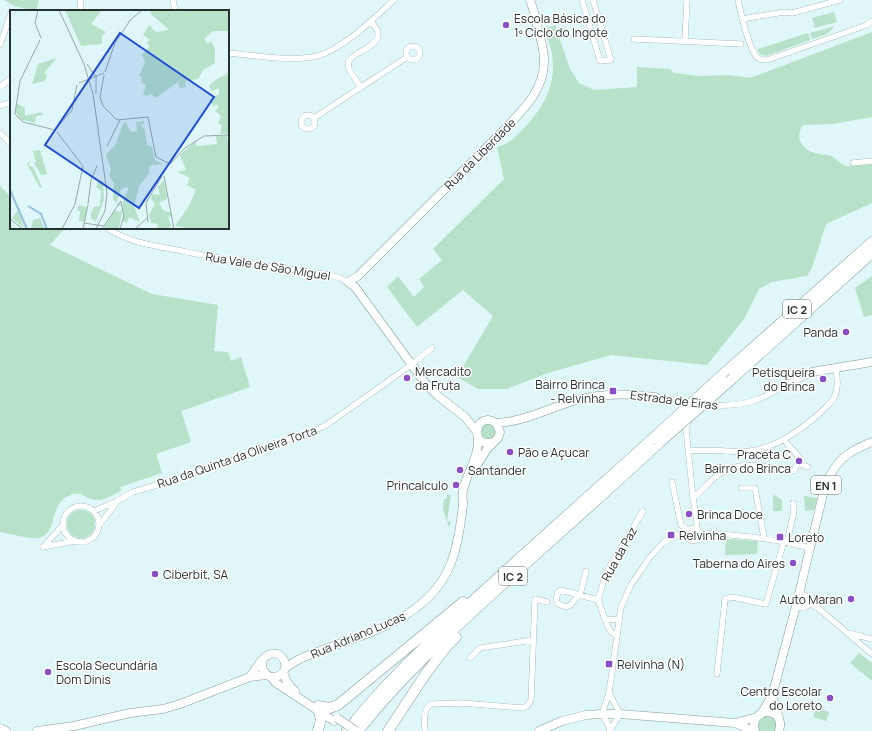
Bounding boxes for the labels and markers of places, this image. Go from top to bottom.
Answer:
place label: Escola Básica do 1º Ciclo do Ingote [514,10,608,41]
marker: Escola Básica do 1º Ciclo do Ingote [501,20,511,30]
place label: Panda [804,324,838,341]
marker: Panda [841,327,851,337]
place label: Mercadito da Fruta [415,363,471,394]
place label: Petisqueira do Brinca [752,364,815,395]
marker: Mercadito da Fruta [402,373,412,383]
marker: Petisqueira do Brinca [818,374,828,384]
place label: Bairro Brinca - Relvinha [535,376,605,407]
marker: Bairro Brinca - Relvinha [608,386,618,396]
place label: Pão e Açucar [518,444,590,461]
place label: Praceta C Bairro do Brinca [705,446,791,477]
marker: Pão e Açucar [505,447,515,457]
marker: Praceta C Bairro do Brinca [794,456,804,466]
place label: Santander [468,462,527,479]
marker: Santander [455,465,465,475]
place label: Princalculo [387,477,448,494]
marker: Princalculo [451,480,461,490]
place label: Brinca Doce [697,506,763,523]
marker: Brinca Doce [684,509,694,519]
place label: Relvinha [679,527,726,544]
place label: Loreto [788,529,824,546]
marker: Relvinha [666,530,676,540]
marker: Loreto [775,532,785,542]
place label: Taberna do Aires [693,555,785,572]
marker: Taberna do Aires [788,558,798,568]
place label: Ciberbit, SA [163,566,229,583]
marker: Ciberbit, SA [150,569,160,579]
place label: Auto Maran [780,591,843,608]
marker: Auto Maran [846,594,856,604]
place label: Relvinha (N) [617,656,685,673]
place label: Escola Secundária Dom Dinis [56,657,157,688]
marker: Relvinha (N) [604,659,614,669]
marker: Escola Secundária Dom Dinis [43,667,53,677]
place label: Centro Escolar do Loreto [740,683,823,714]
marker: Centro Escolar do Loreto [825,693,835,703]

